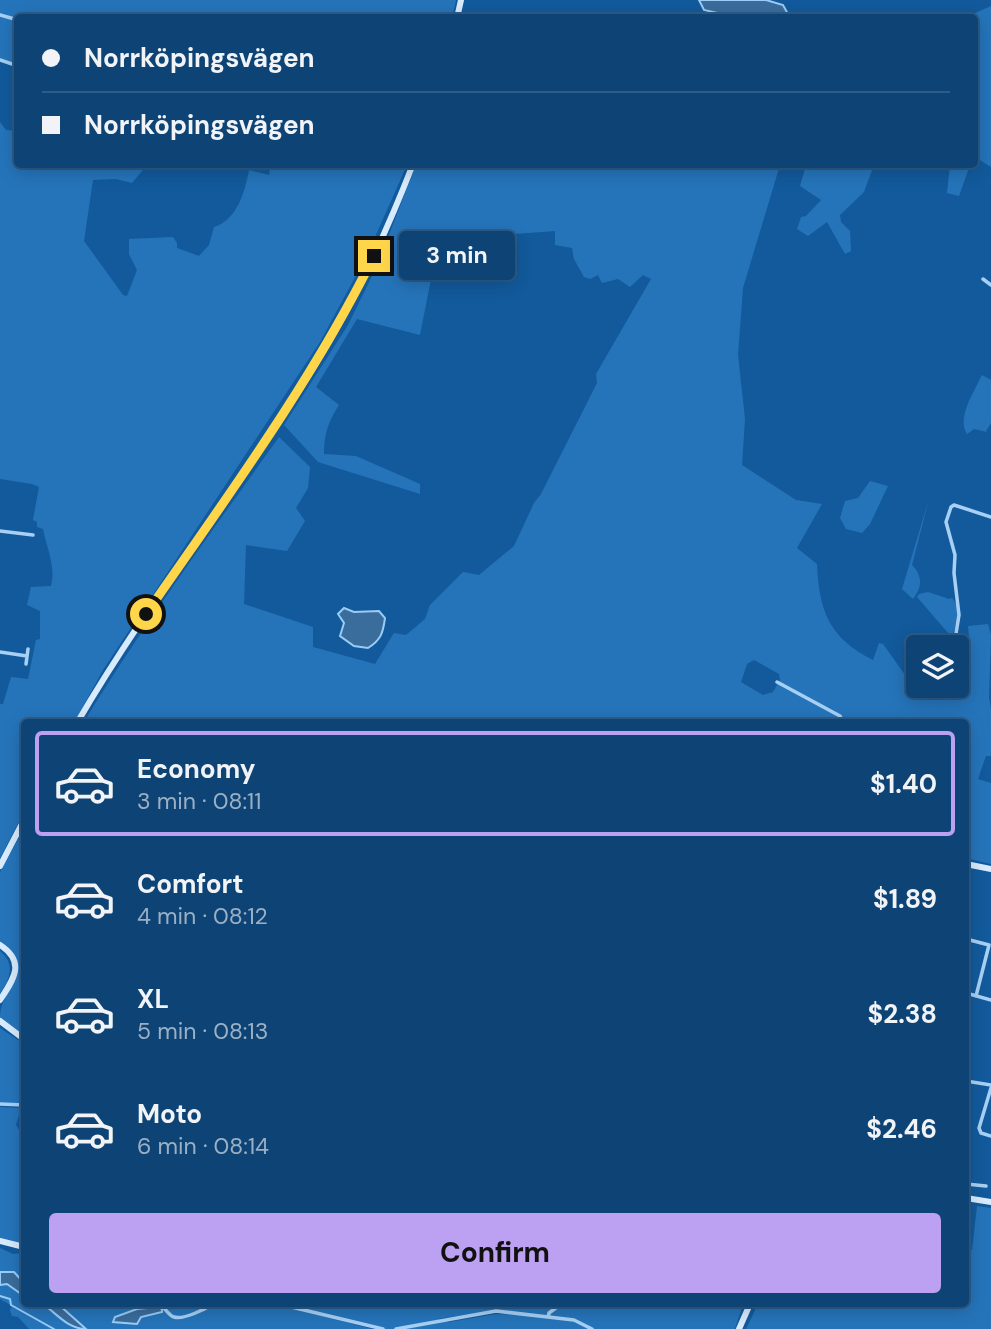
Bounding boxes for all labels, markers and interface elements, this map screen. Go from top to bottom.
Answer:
text: Norrköpingsvägen [84,41,315,75]
text: Norrköpingsvägen [84,108,315,142]
callout: 3 min [398,232,514,280]
route end [358,240,390,272]
text: 3 min [426,240,488,270]
route start [130,598,162,630]
map controls [906,635,969,698]
button: layers [906,635,969,698]
icon: car [53,752,116,815]
text: Economy [137,752,255,786]
text: $1.40 [870,767,937,801]
text: 3 min · 08:11 [137,786,261,816]
icon: car [53,867,116,930]
text: Comfort [137,867,243,901]
text: $1.89 [873,882,937,916]
text: 4 min · 08:12 [137,901,268,931]
icon: car [53,982,116,1045]
text: XL [137,982,169,1016]
text: $2.38 [868,997,937,1031]
text: 5 min · 08:13 [137,1016,268,1046]
icon: car [53,1097,116,1160]
text: Moto [137,1097,202,1131]
text: $2.46 [866,1112,937,1146]
text: 6 min · 08:14 [137,1131,269,1161]
button: Confirm [49,1213,941,1293]

